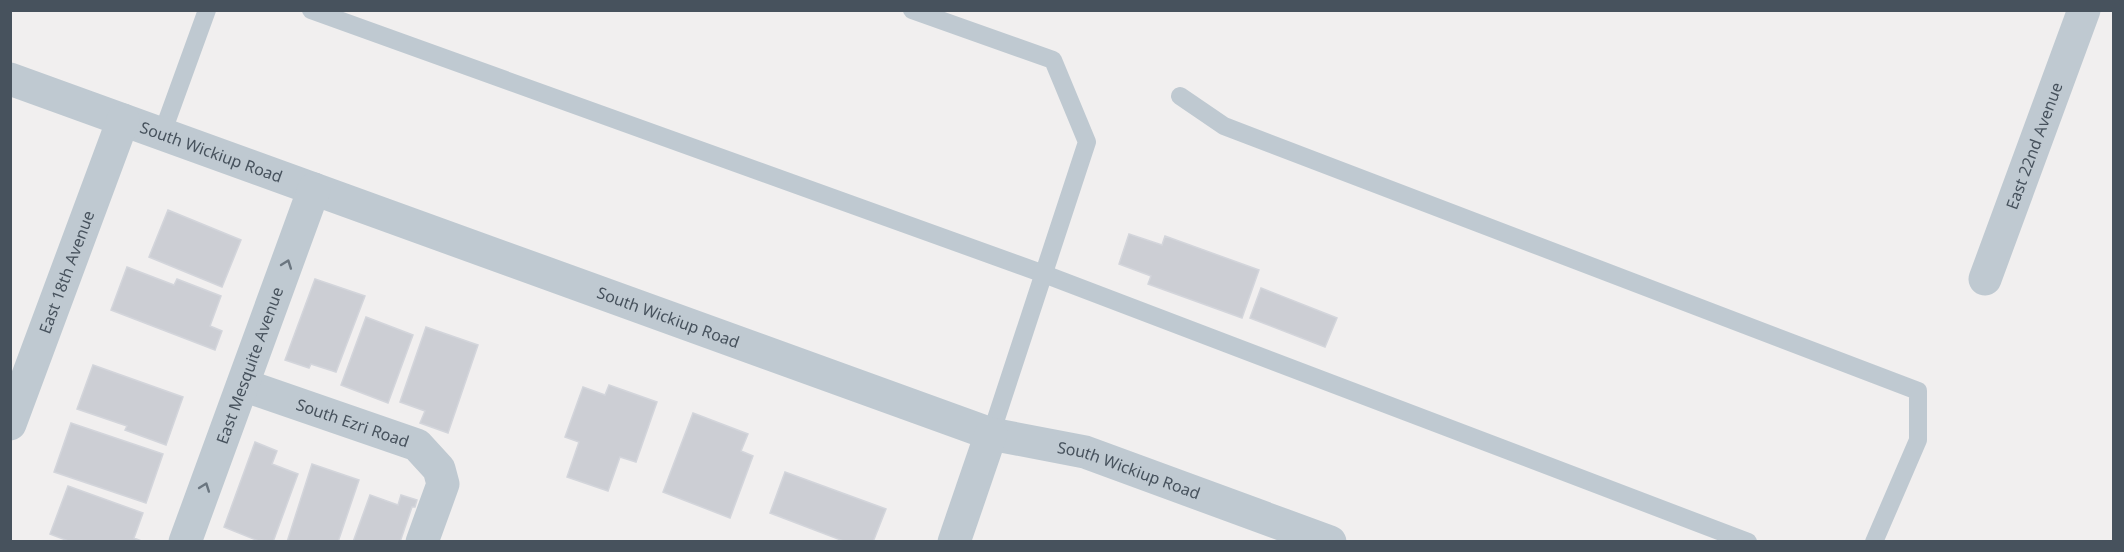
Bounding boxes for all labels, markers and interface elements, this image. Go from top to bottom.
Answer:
street label: East 22nd Avenue [2001,79,2068,212]
street label: South Wickiup Road [137,116,285,188]
street label: East 18th Avenue [34,207,99,337]
one-way arrow [280,259,292,270]
street label: South Wickiup Road [594,281,742,353]
street label: East Mesquite Avenue [211,284,288,447]
street label: South Ezri Road [293,393,412,452]
street label: South Wickiup Road [1055,436,1203,504]
one-way arrow [198,482,211,493]

